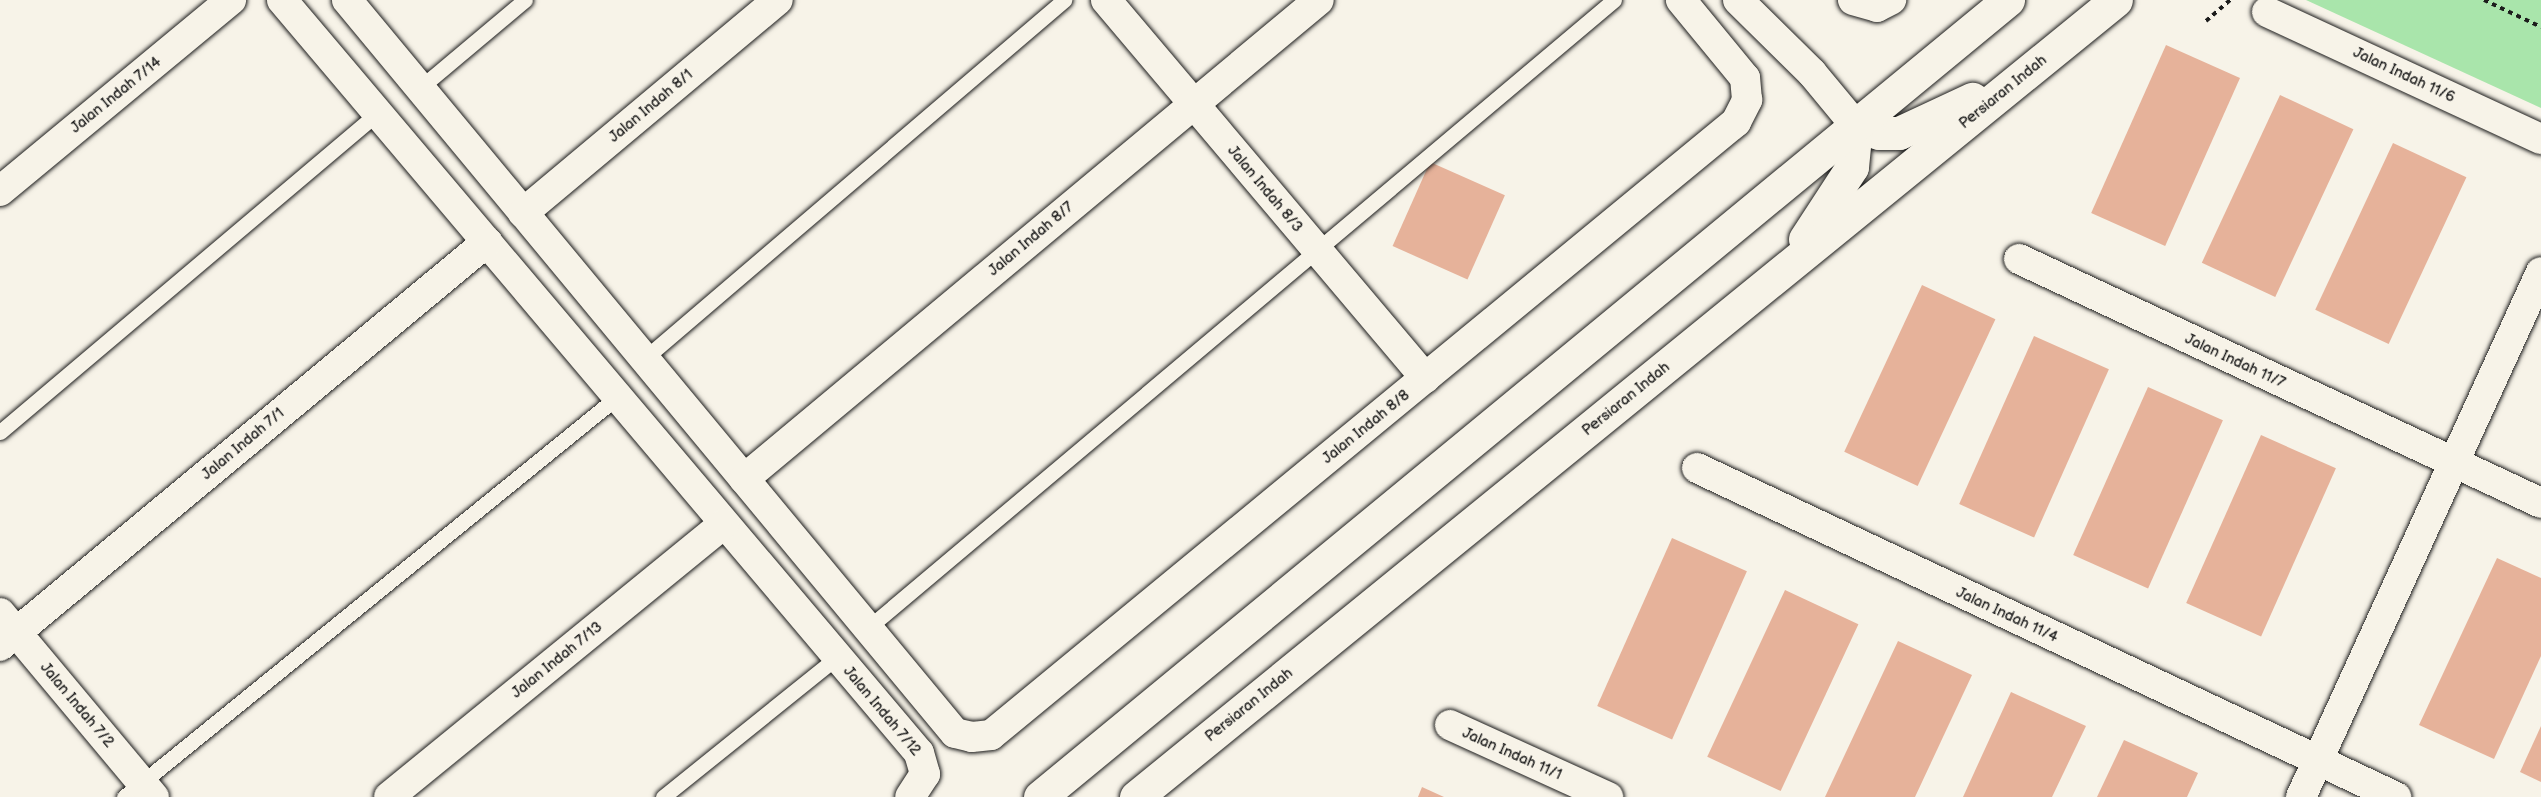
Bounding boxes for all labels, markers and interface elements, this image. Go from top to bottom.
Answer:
street label: Jalan Indah 11/6 [2350,44,2458,106]
street label: Persiaran Indah [1956,51,2050,133]
street label: Jalan Indah 7/14 [67,53,165,137]
street label: Jalan Indah 8/1 [605,66,697,146]
street label: Jalan Indah 8/3 [1224,142,1306,236]
street label: Jalan Indah 8/7 [985,198,1077,280]
street label: Jalan Indah 11/7 [2182,330,2288,392]
street label: Persiaran Indah [1579,358,1673,440]
street label: Jalan Indah 8/8 [1319,386,1413,468]
street label: Jalan Indah 7/1 [198,404,288,484]
street label: Jalan Indah 11/4 [1953,584,2061,646]
street label: Jalan Indah 7/13 [508,618,606,702]
street label: Jalan Indah 7/2 [36,659,118,751]
street label: Jalan Indah 7/12 [839,662,925,760]
street label: Persiaran Indah [1202,664,1296,746]
street label: Jalan Indah 11/1 [1459,724,1565,784]

